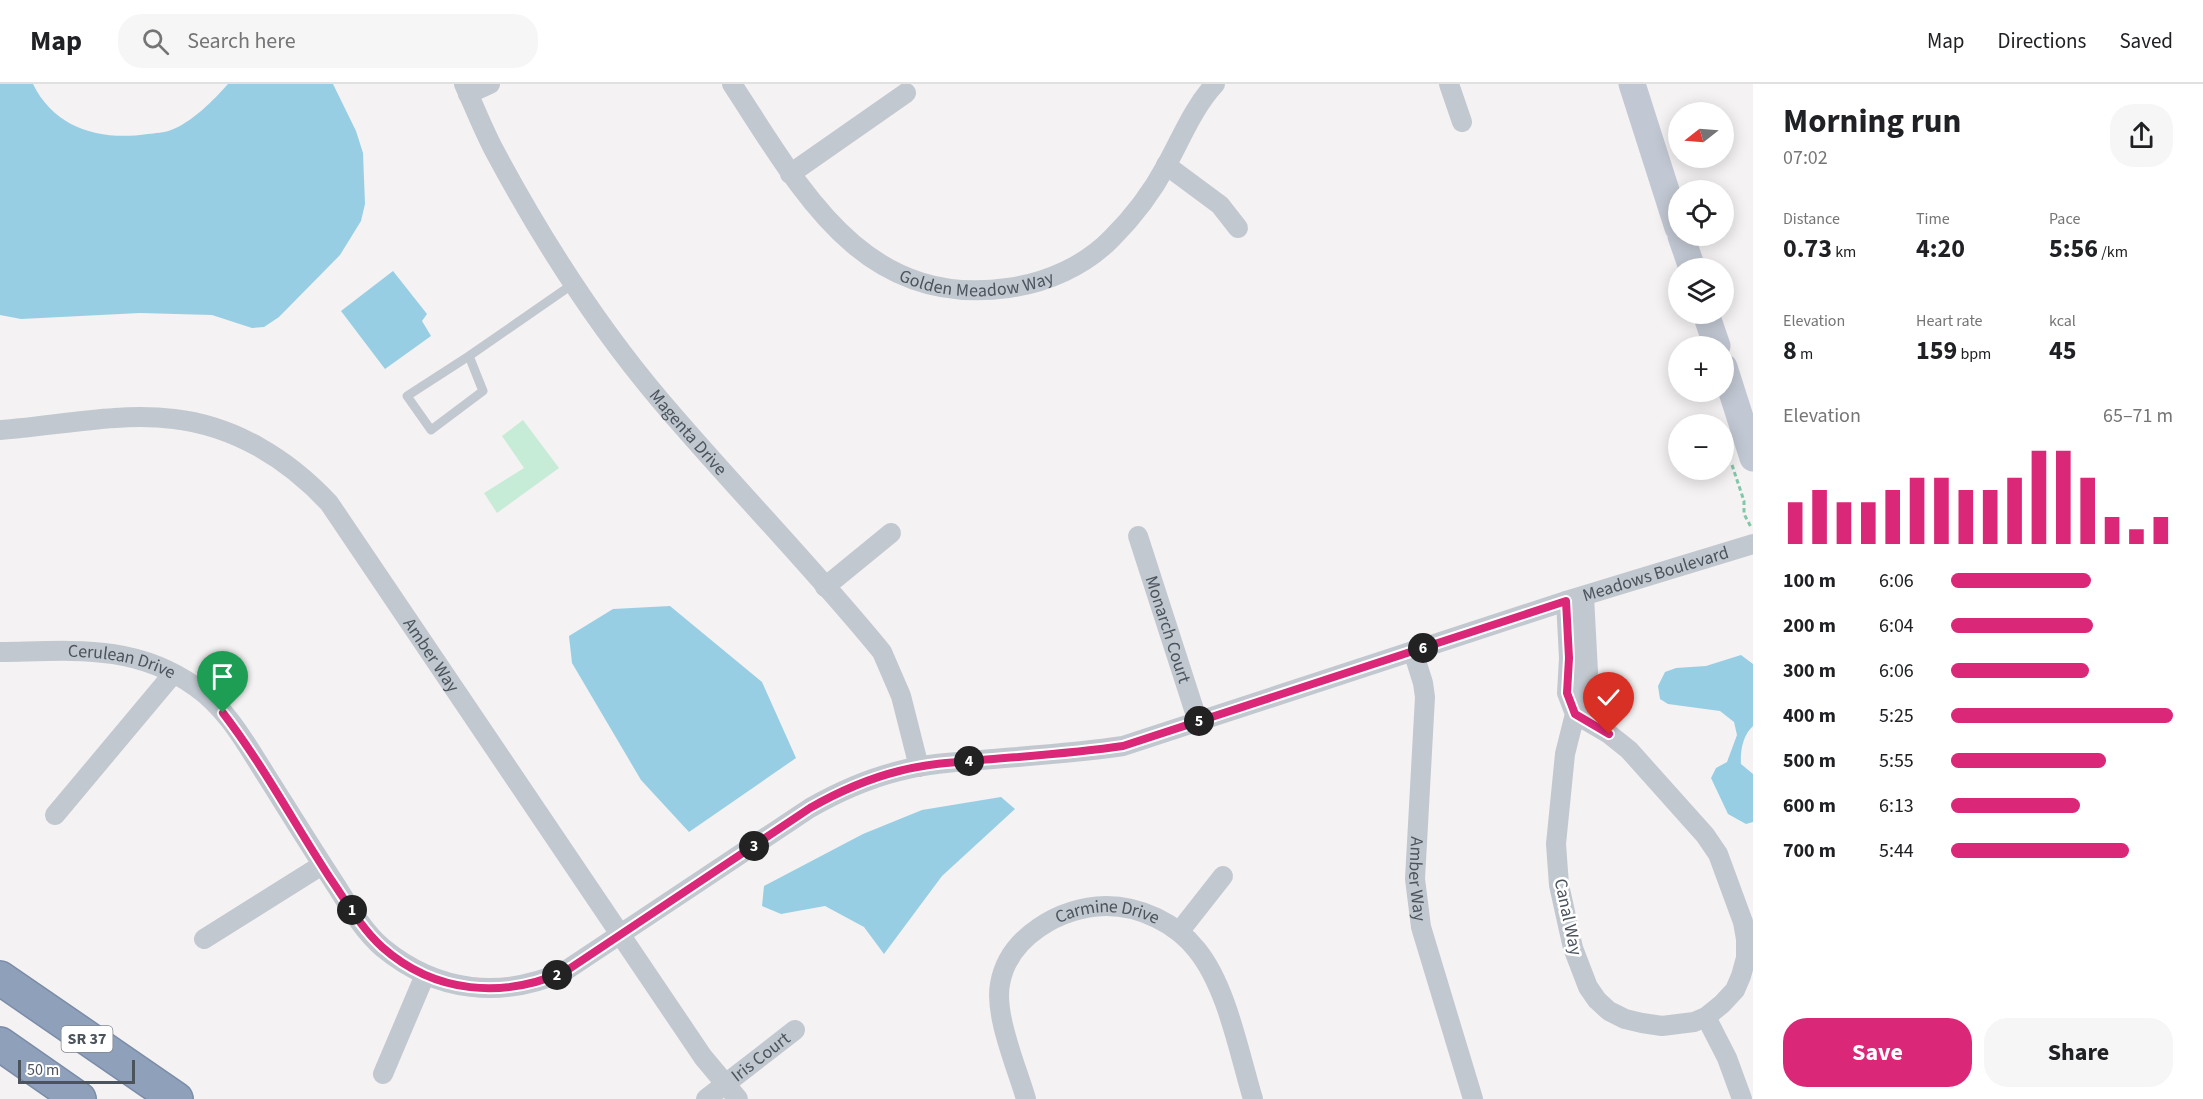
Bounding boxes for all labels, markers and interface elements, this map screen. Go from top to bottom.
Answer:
search box [118,14,538,68]
text: Map [30,21,82,61]
icon: search [139,25,172,58]
text: Search here [187,25,296,57]
text: Map [1927,26,1965,56]
text: Directions [1998,26,2086,56]
text: Saved [2119,26,2173,56]
text: Morning run [1783,98,1961,145]
north arrow [1668,102,1734,168]
map controls [1668,102,1734,480]
button: share [2110,104,2173,167]
text: 07:02 [1783,144,1828,172]
button: locate [1668,180,1734,246]
text: Distance [1783,208,1840,230]
text: Time [1916,208,1950,230]
text: Pace [2049,208,2080,230]
text: 0.73 [1783,230,1832,267]
text: 4:20 [1916,230,1965,267]
text: 5:56 [2049,230,2098,267]
text: km [1832,241,1856,263]
text: /km [2098,241,2128,263]
button: layers [1668,258,1734,324]
street label: Golden Meadow Way [895,263,1058,303]
text: Elevation [1783,310,1845,332]
text: Heart rate [1916,310,1983,332]
text: kcal [2049,310,2076,332]
text: 8 [1783,332,1797,369]
text: 159 [1916,332,1957,369]
text: 45 [2049,332,2076,369]
button: + [1668,336,1734,402]
text: m [1797,343,1813,365]
text: bpm [1957,343,1991,365]
street label: Magenta Drive [643,384,733,481]
text: Elevation [1783,402,1861,430]
text: 65–71 m [2103,402,2173,430]
button: − [1668,414,1734,480]
street label: Meadows Boulevard [1579,540,1732,608]
text: 100 m [1783,567,1836,595]
text: 6:06 [1879,567,1914,595]
street label: Monarch Court [1139,572,1197,686]
text: 200 m [1783,612,1836,640]
text: 6:04 [1879,612,1914,640]
street label: Amber Way [397,613,466,698]
pin: 6 [1408,633,1438,663]
text: 6 [1419,637,1427,659]
street label: Cerulean Drive [68,638,180,685]
pin [197,651,248,713]
text: 300 m [1783,657,1836,685]
text: 6:06 [1879,657,1914,685]
icon: arrive [206,660,239,693]
pin [1583,672,1634,734]
icon: check [1592,681,1625,714]
text: 400 m [1783,702,1836,730]
text: 5:25 [1879,702,1914,730]
pin: 5 [1184,706,1214,736]
text: 5 [1195,710,1203,732]
pin: 4 [954,746,984,776]
text: 500 m [1783,747,1836,775]
text: 5:55 [1879,747,1914,775]
text: 4 [965,750,973,772]
text: 600 m [1783,792,1836,820]
text: 6:13 [1879,792,1914,820]
pin: 3 [739,831,769,861]
text: 3 [750,835,758,857]
street label: Amber Way [1402,836,1433,923]
text: 700 m [1783,837,1836,865]
text: 5:44 [1879,837,1914,865]
street label: Canal Way [1548,876,1588,958]
street label: Carmine Drive [1051,893,1164,930]
pin: 1 [337,895,367,925]
text: 1 [348,899,356,921]
pin: 2 [542,960,572,990]
text: 2 [553,964,561,986]
button: Save [1783,1018,1972,1087]
button: Share [1984,1018,2173,1087]
road number: SR 37 [62,1026,112,1052]
street label: Iris Court [726,1026,795,1088]
scale bar [18,1057,135,1084]
text: 50 m [27,1059,59,1081]

